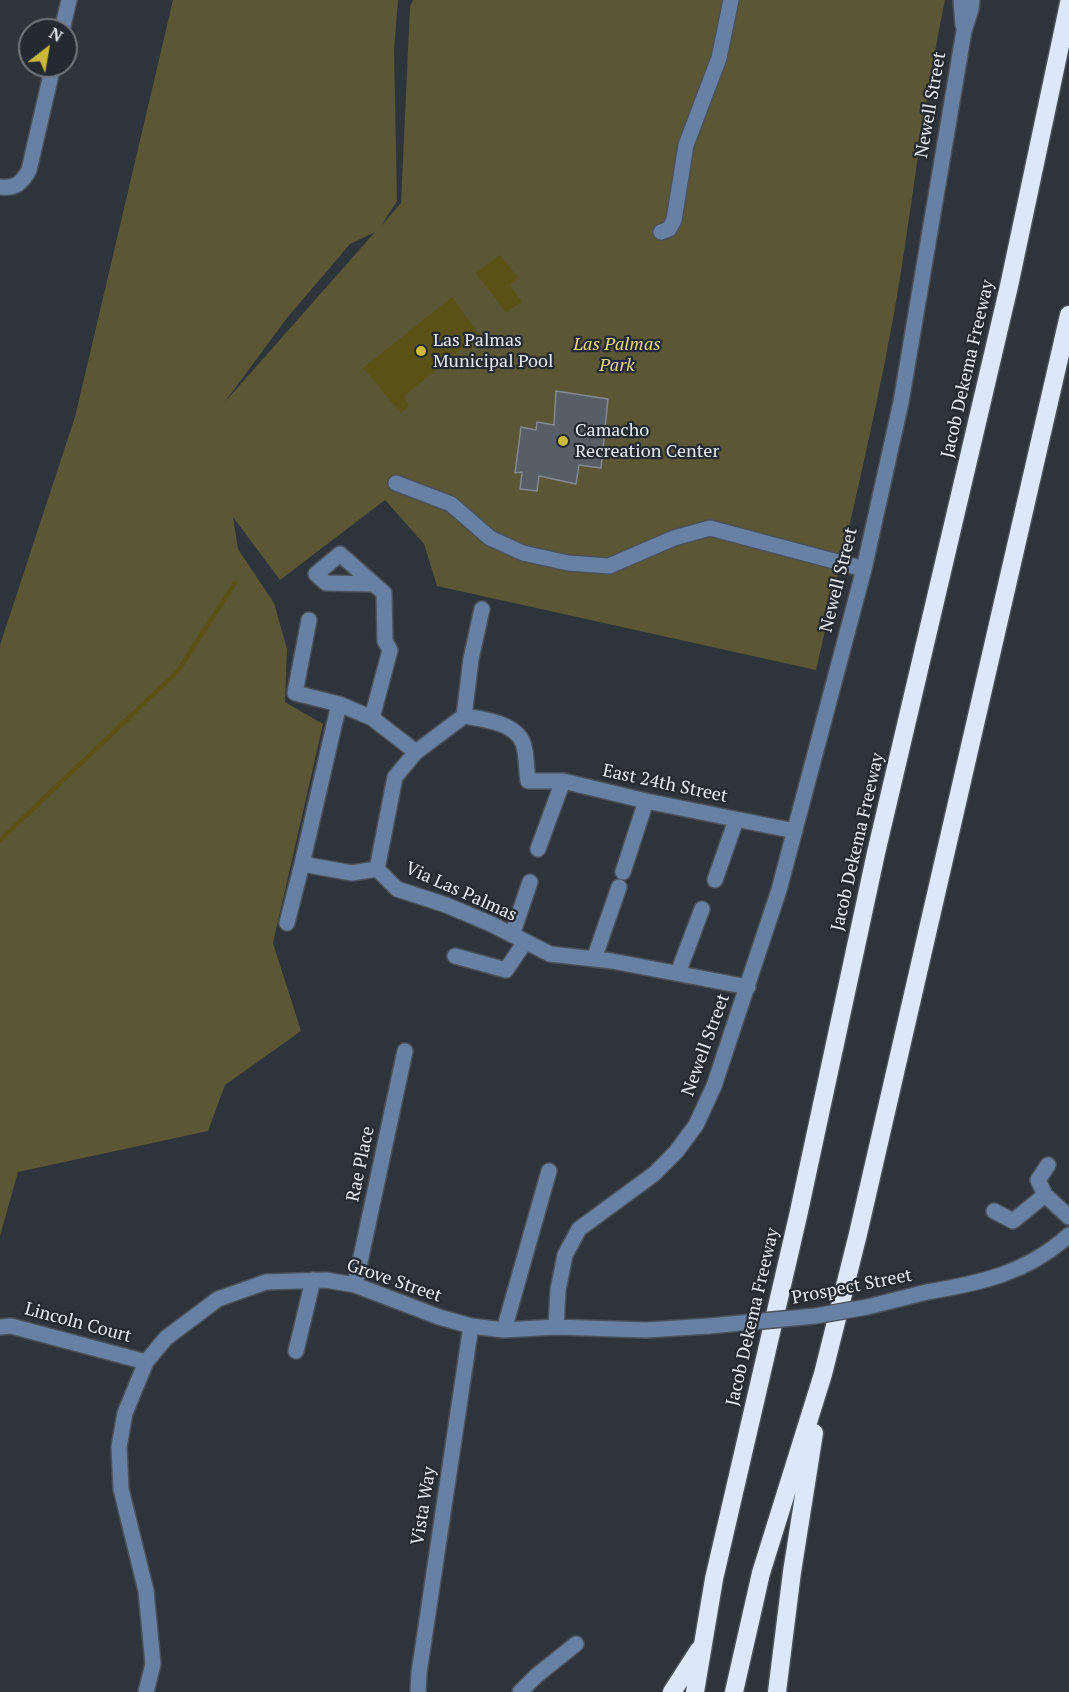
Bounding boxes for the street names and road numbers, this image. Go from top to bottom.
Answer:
street label: Newell Street [911,50,951,160]
street label: Jacob Dekema Freeway [937,278,999,460]
street label: Newell Street [816,525,862,635]
street label: Jacob Dekema Freeway [827,751,889,933]
street label: East 24th Street [601,760,729,808]
street label: Via Las Palmas [402,858,520,926]
street label: Newell Street [677,991,735,1099]
street label: Rae Place [343,1124,379,1204]
street label: Jacob Dekema Freeway [722,1226,784,1408]
street label: Grove Street [344,1255,444,1307]
street label: Prospect Street [790,1265,914,1309]
street label: Lincoln Court [22,1298,134,1348]
street label: Vista Way [407,1465,441,1547]

